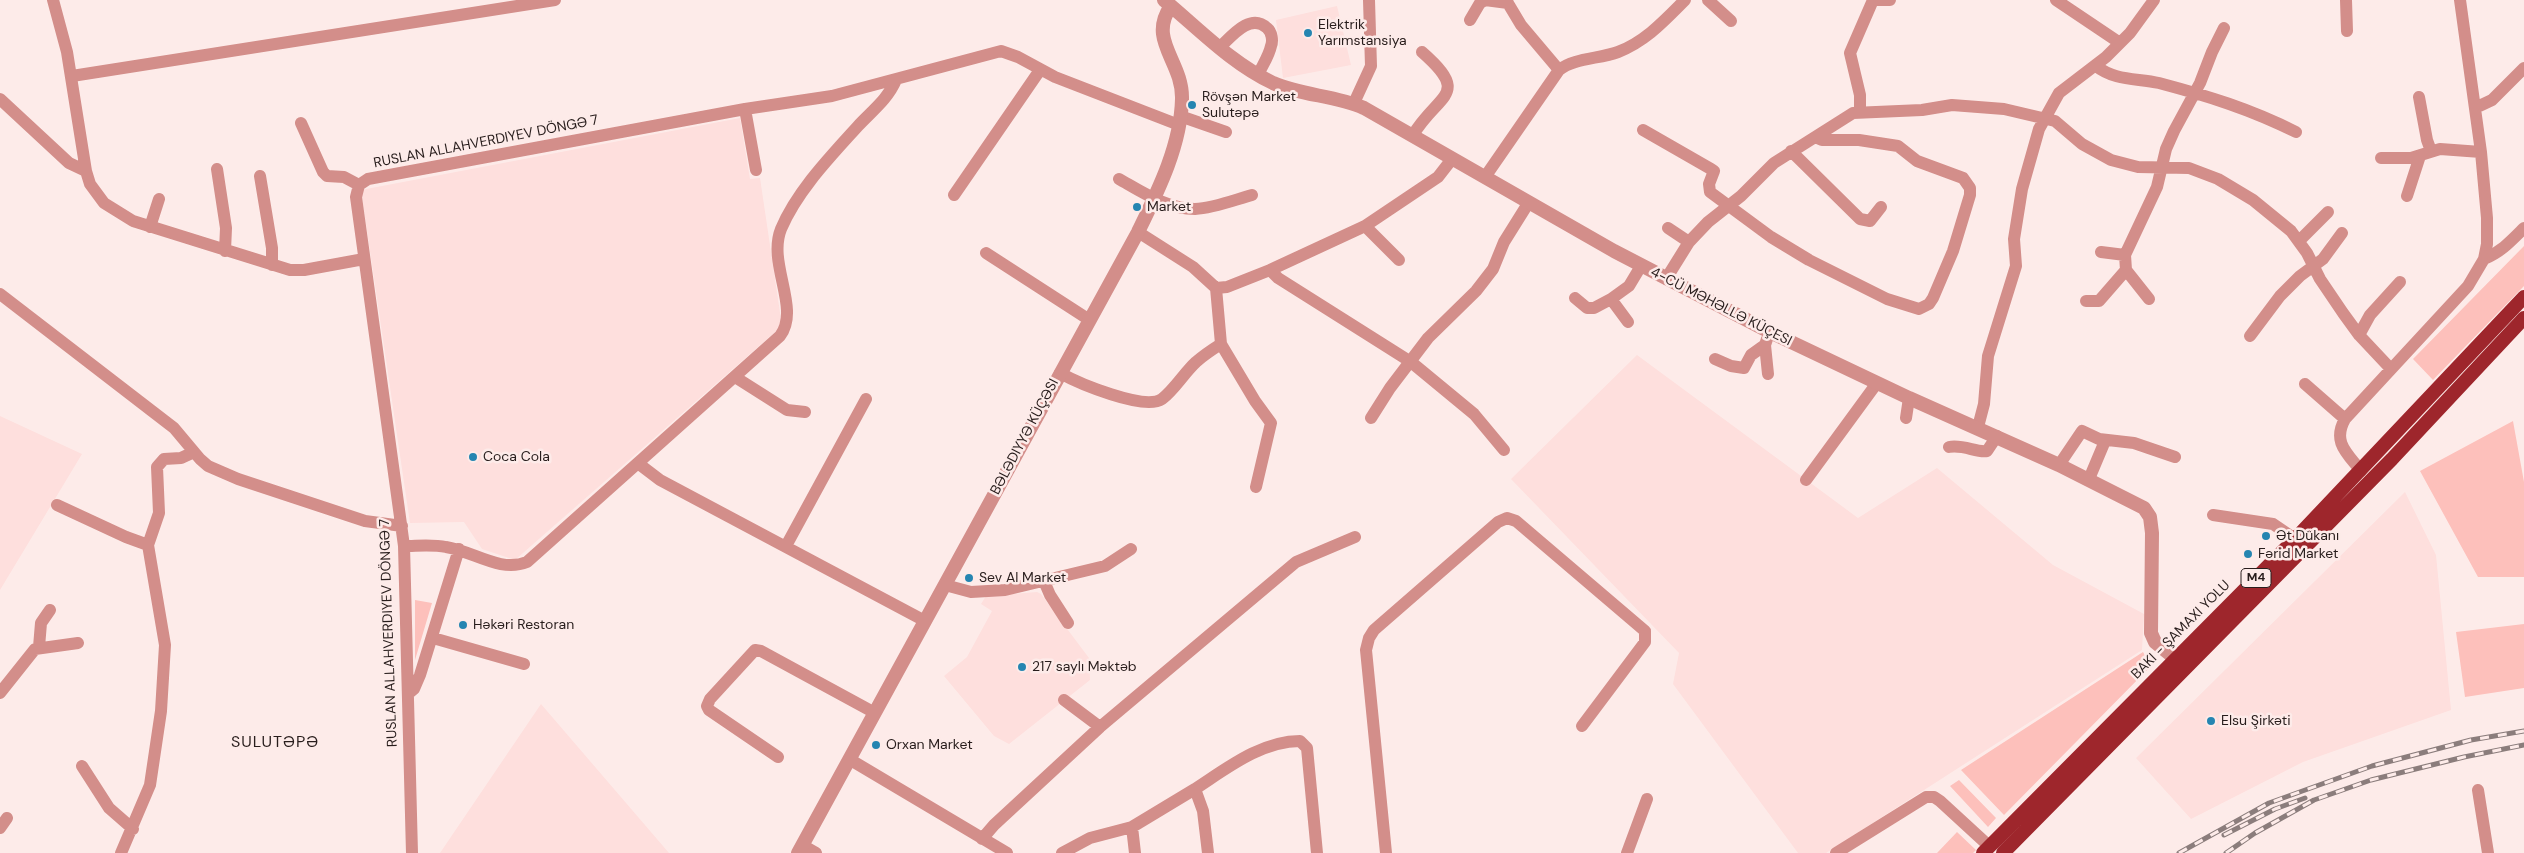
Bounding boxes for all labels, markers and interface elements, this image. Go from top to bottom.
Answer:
place label: Elektrik Yarımstansiya [1318,17,1407,49]
marker: Elektrik Yarımstansiya [1302,27,1314,39]
place label: Rövşən Market Sulutəpə [1202,89,1296,121]
marker: Rövşən Market Sulutəpə [1186,99,1198,111]
street label: RUSLAN ALLAHVERDIYEV DÖNGƏ 7 [372,112,600,172]
place label: Market [1147,199,1191,215]
marker: Market [1131,201,1143,213]
street label: 4-CÜ MƏHƏLLƏ KÜÇESI [1648,264,1794,350]
street label: BƏLƏDIYYƏ KÜÇƏSI [987,376,1063,498]
place label: Coca Cola [483,449,550,465]
marker: Coca Cola [467,451,479,463]
street label: RUSLAN ALLAHVERDIYEV DÖNGƏ 7 [377,519,401,747]
place label: Ət Dükanı [2276,528,2339,544]
marker: Ət Dükanı [2260,530,2272,542]
place label: Fərid Market [2258,546,2339,562]
marker: Fərid Market [2242,548,2254,560]
road number: M4 [2241,568,2271,588]
place label: Sev Al Market [979,570,1066,586]
marker: Sev Al Market [963,572,975,584]
street label: BAKI - ŞAMAXI YOLU [2128,577,2234,683]
place label: Həkəri Restoran [473,617,574,633]
marker: Həkəri Restoran [457,619,469,631]
place label: 217 saylı Məktəb [1032,659,1137,675]
marker: 217 saylı Məktəb [1016,661,1028,673]
place label: Elsu Şirkəti [2221,713,2291,729]
marker: Elsu Şirkəti [2205,715,2217,727]
district label: SULUTƏPƏ [230,733,320,753]
place label: Orxan Market [886,737,973,753]
marker: Orxan Market [870,739,882,751]

